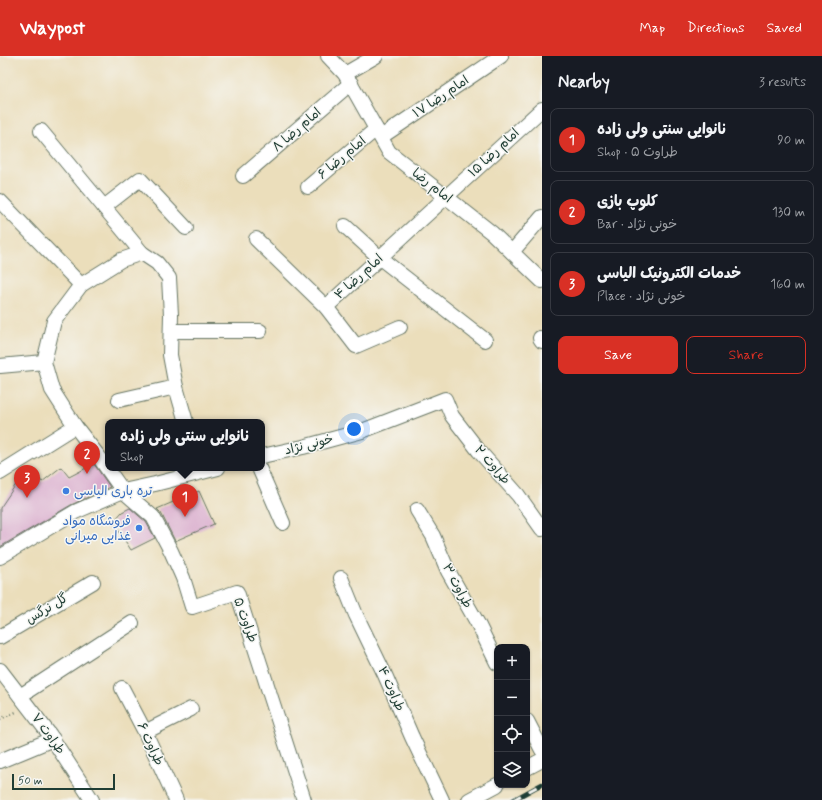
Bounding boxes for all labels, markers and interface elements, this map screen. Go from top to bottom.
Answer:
text: Waypost [20,16,85,41]
text: Map [639,19,665,37]
text: Directions [687,19,745,37]
text: Saved [767,19,802,37]
text: Nearby [558,71,610,93]
street label: امام رضا ۱۷ [410,72,473,123]
text: 3 results [759,74,806,91]
street label: امام رضا ۸ [269,104,326,157]
text: نانوایی سنتی ولی زاده [597,120,727,140]
street label: امام رضا ۱۵ [465,125,524,182]
text: 1 [569,132,575,149]
text: 90 m [777,132,805,149]
street label: امام رضا ۶ [314,133,370,184]
text: Shop · طراوت ۵ [597,144,678,161]
street label: امام رضا [408,165,456,208]
text: کلوپ بازی [597,192,658,212]
text: 2 [569,204,575,221]
text: 130 m [772,204,805,221]
text: Bar · خونی نژاد [597,216,677,233]
street label: امام رضا ۴ [331,251,388,304]
text: خدمات الکترونیک الیاسی [597,264,741,284]
text: 3 [569,276,575,293]
text: 160 m [770,276,805,293]
text: Place · خونی نژاد [597,288,685,305]
button: Save [558,336,678,374]
button: Share [686,336,806,374]
popup [105,419,265,471]
your location [344,419,364,439]
text: نانوایی سنتی ولی زاده [120,427,250,447]
street label: خونی نژاد [283,431,335,459]
pin: 2 [74,441,100,474]
street label: طراوت ۲ [470,442,514,488]
text: Shop [120,449,144,466]
pin: 3 [14,465,40,498]
place label: تره باری الیاسی [74,483,153,500]
pin: 1 [172,484,198,517]
marker: تره باری الیاسی [61,486,71,496]
place label: فروشگاه مواد غذایی میرانی [62,513,131,545]
marker: فروشگاه مواد غذایی میرانی [134,523,144,533]
street label: طراوت ۳ [438,561,476,611]
street label: گل نرگس [23,590,72,628]
street label: طراوت ۵ [229,595,261,645]
map controls [494,644,530,788]
button: + [494,644,530,680]
street label: طراوت ۴ [374,664,408,714]
button: − [494,680,530,716]
street label: طراوت ۷ [27,710,69,758]
button: locate [494,716,530,752]
street label: طراوت ۶ [133,720,167,768]
button: layers [494,752,530,788]
scale bar [12,772,115,791]
text: 50 m [18,774,43,788]

